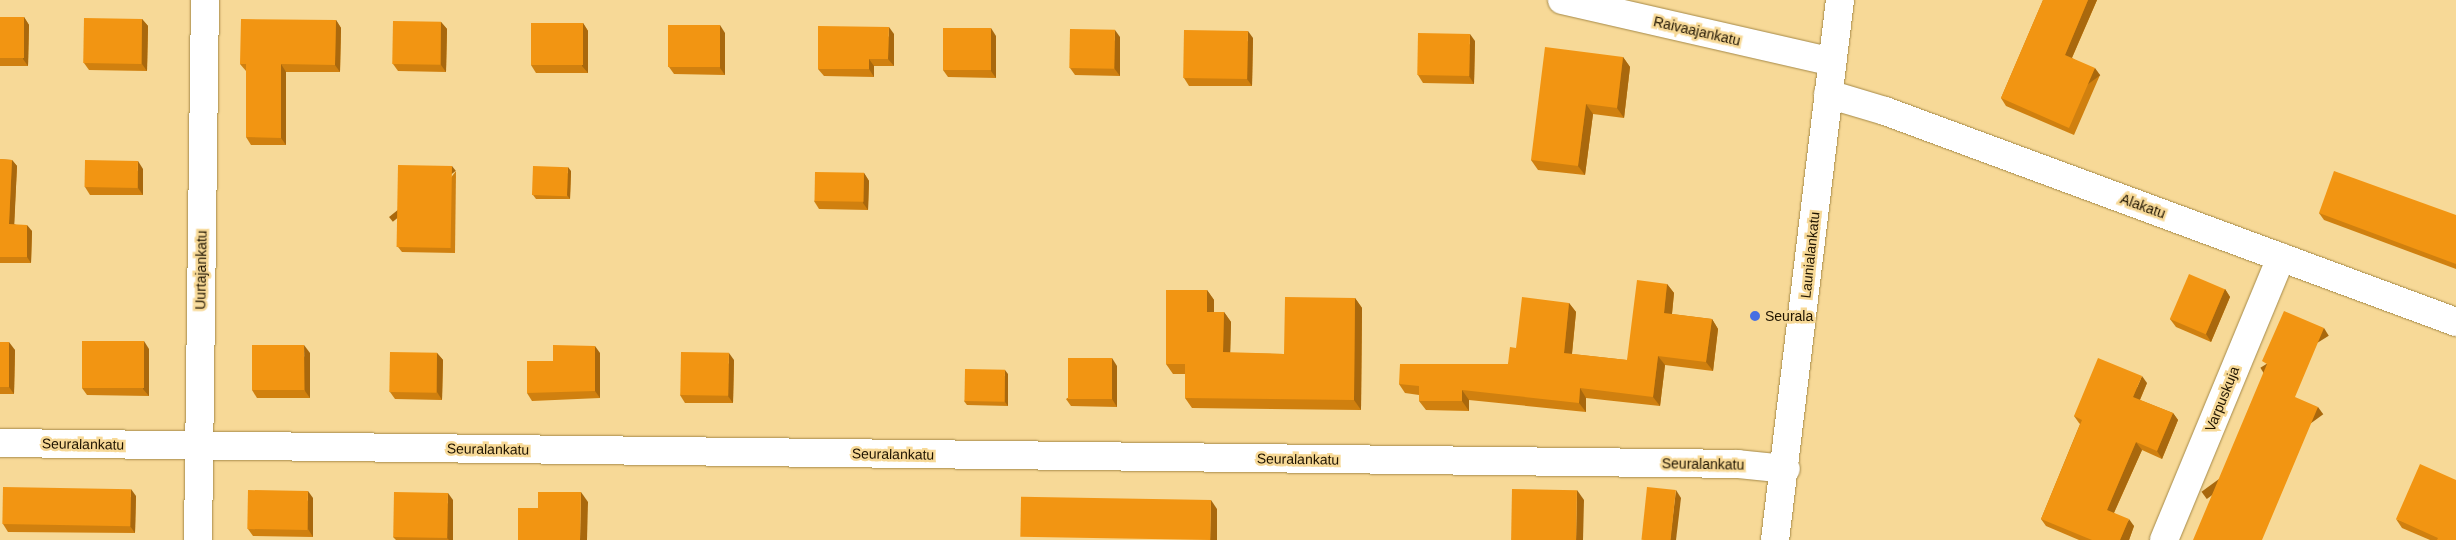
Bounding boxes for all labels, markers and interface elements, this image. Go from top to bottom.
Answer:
street label: Raivaajankatu [1652,13,1742,49]
street label: Alakatu [2118,190,2168,222]
street label: Launialankatu [1797,211,1823,299]
street label: Uurtajankatu [192,230,210,310]
place label: Seurala [1765,308,1813,324]
marker: Seurala [1749,310,1761,322]
street label: Varpuskuja [2201,364,2243,434]
street label: Seuralankatu [42,435,124,453]
street label: Seuralankatu [447,440,529,458]
street label: Seuralankatu [852,445,934,463]
street label: Seuralankatu [1257,450,1339,468]
street label: Seuralankatu [1662,455,1744,473]

